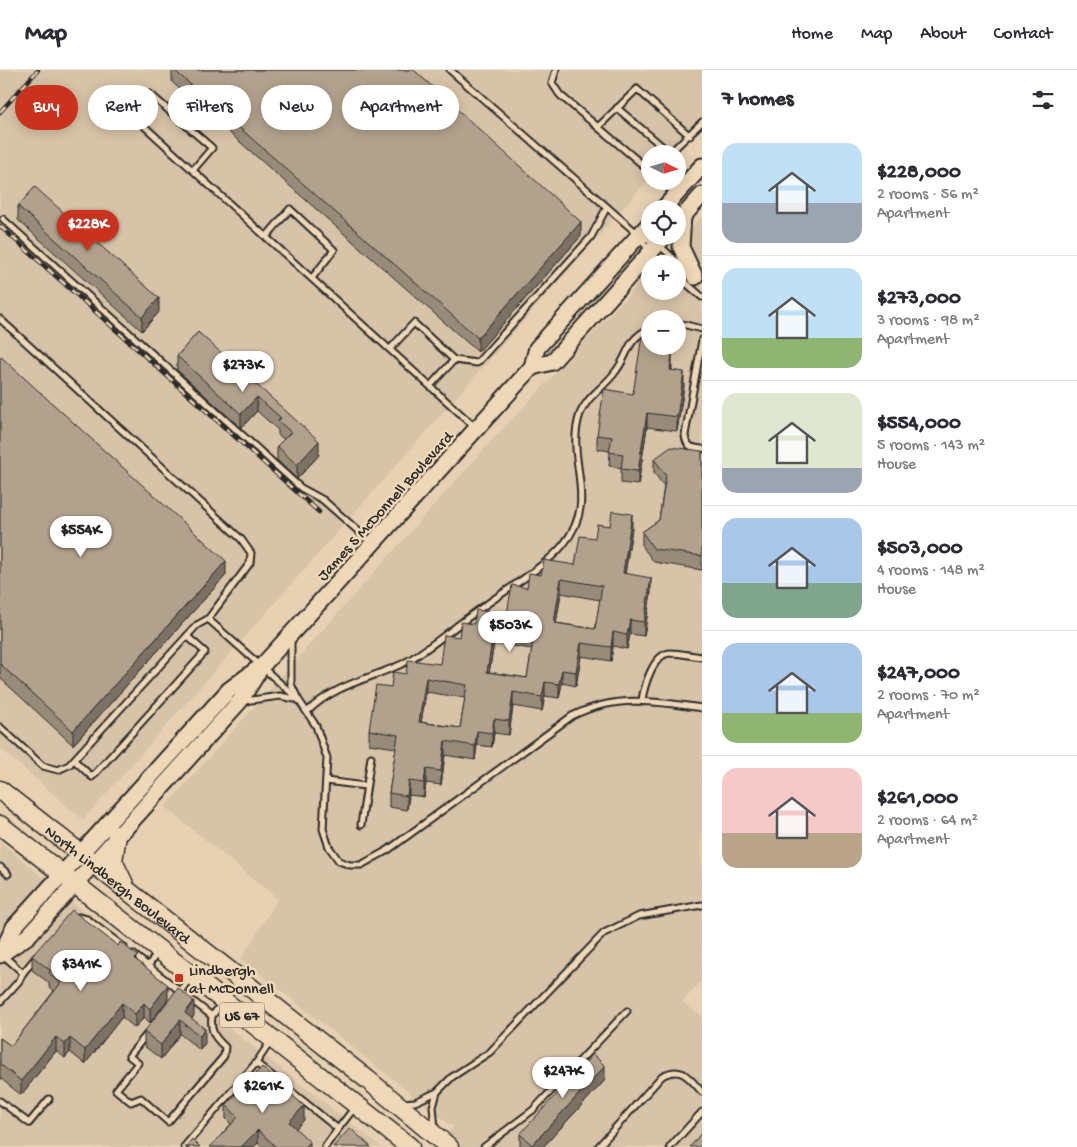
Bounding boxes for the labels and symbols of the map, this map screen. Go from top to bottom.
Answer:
north arrow [641,145,686,190]
pin: $228K [53,210,123,252]
pin: $273K [208,350,278,393]
street label: James S McDonnell Boulevard [315,428,460,586]
pin: $554K [46,516,116,558]
pin: $503K [475,610,545,653]
street label: North Lindbergh Boulevard [40,823,194,950]
pin: $341K [46,950,116,992]
place label: Lindbergh at McDonnell [189,963,274,1000]
marker: Lindbergh at McDonnell [173,972,185,984]
road number: US 67 [220,1002,264,1028]
pin: $247K [528,1056,598,1099]
pin: $261K [228,1072,298,1114]

